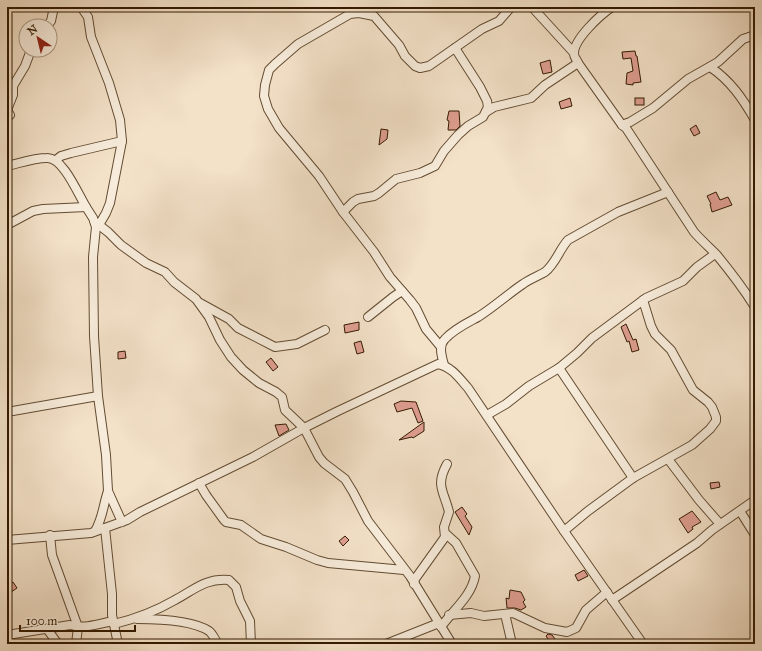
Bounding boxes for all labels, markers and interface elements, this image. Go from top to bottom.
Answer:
north arrow [18,18,58,58]
text: N [25,22,41,38]
scale bar [20,607,135,633]
text: 100 m [26,614,57,628]

